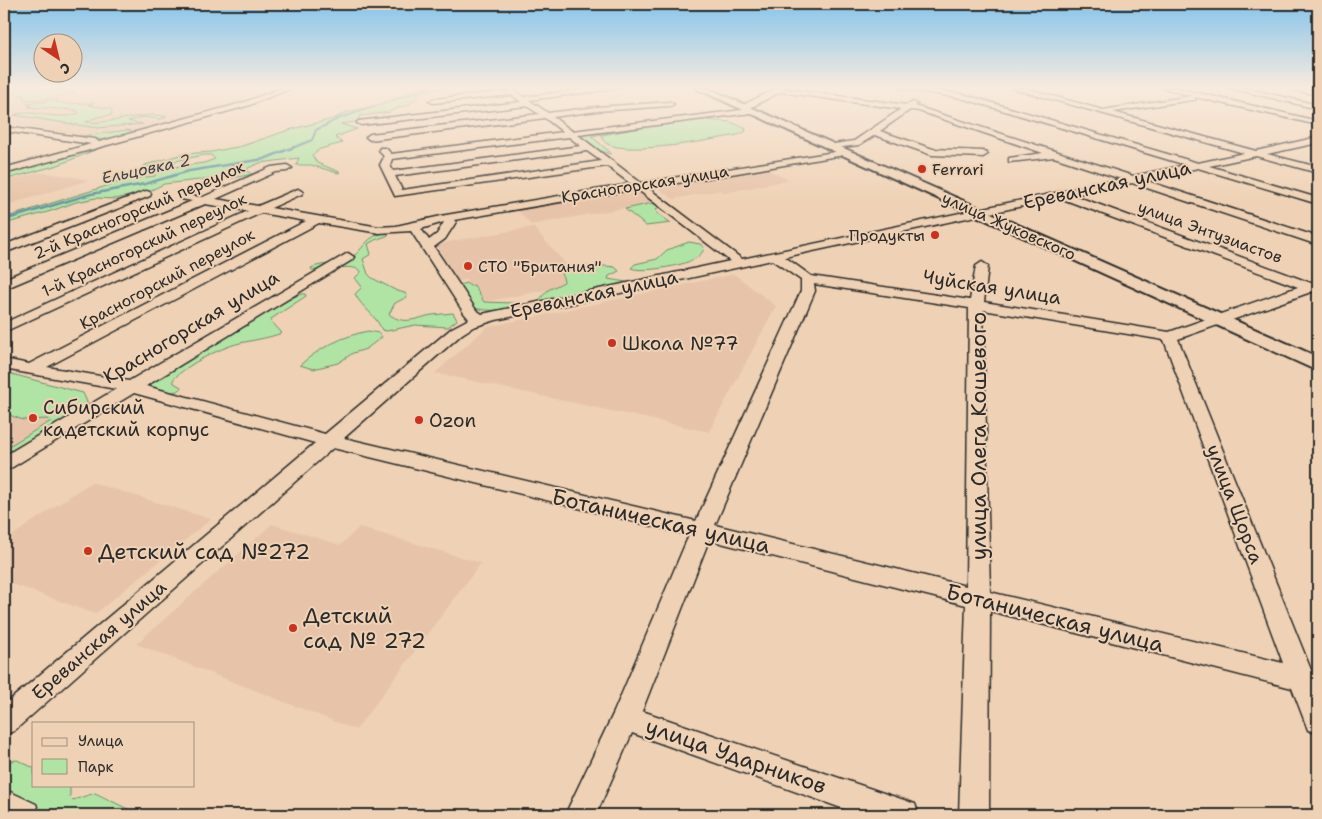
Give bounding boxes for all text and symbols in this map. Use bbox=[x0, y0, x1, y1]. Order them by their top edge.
north arrow bbox=[32, 32, 82, 82]
text: С bbox=[57, 59, 74, 78]
water label: Ельцовка 2 bbox=[100, 149, 192, 189]
street label: Ереванская улица bbox=[1021, 155, 1193, 215]
street label: 2-й Красногорский переулок bbox=[30, 156, 248, 264]
place label: Ferrari bbox=[932, 159, 984, 180]
street label: Красногорская улица bbox=[560, 160, 730, 208]
marker: Ferrari bbox=[916, 163, 928, 175]
street label: улица Жуковского bbox=[939, 187, 1079, 265]
street label: 1-й Красногорский переулок bbox=[39, 189, 249, 301]
street label: улица Энтузиастов bbox=[1135, 196, 1285, 268]
street label: Красногорский переулок bbox=[76, 225, 258, 333]
place label: Продукты bbox=[849, 225, 925, 246]
marker: Продукты bbox=[929, 229, 941, 241]
place label: СТО "Британия" bbox=[478, 256, 602, 277]
marker: СТО "Британия" bbox=[462, 260, 474, 272]
street label: Красногорская улица bbox=[98, 264, 284, 389]
street label: Ереванская улица bbox=[508, 264, 680, 324]
street label: Чуйская улица bbox=[921, 264, 1063, 310]
street label: улица Олега Кошевого bbox=[964, 312, 993, 560]
place label: Школа №77 bbox=[622, 331, 738, 356]
marker: Школа №77 bbox=[606, 337, 618, 349]
place label: Сибирский кадетский корпус bbox=[43, 395, 209, 442]
place label: Ozon bbox=[429, 408, 476, 433]
marker: Сибирский кадетский корпус bbox=[27, 412, 39, 424]
marker: Ozon bbox=[413, 414, 425, 426]
street label: улица Щорса bbox=[1201, 441, 1269, 567]
street label: Ботаническая улица bbox=[549, 482, 773, 560]
place label: Детский сад №272 bbox=[98, 537, 311, 566]
marker: Детский сад №272 bbox=[82, 545, 94, 557]
street label: Ереванская улица bbox=[26, 574, 172, 705]
street label: Ботаническая улица bbox=[943, 577, 1167, 659]
place label: Детский сад № 272 bbox=[303, 601, 426, 655]
marker: Детский сад № 272 bbox=[287, 622, 299, 634]
street label: улица Ударников bbox=[642, 711, 830, 801]
legend bbox=[32, 722, 195, 786]
text: Улица bbox=[78, 731, 124, 751]
text: Парк bbox=[78, 757, 114, 777]

